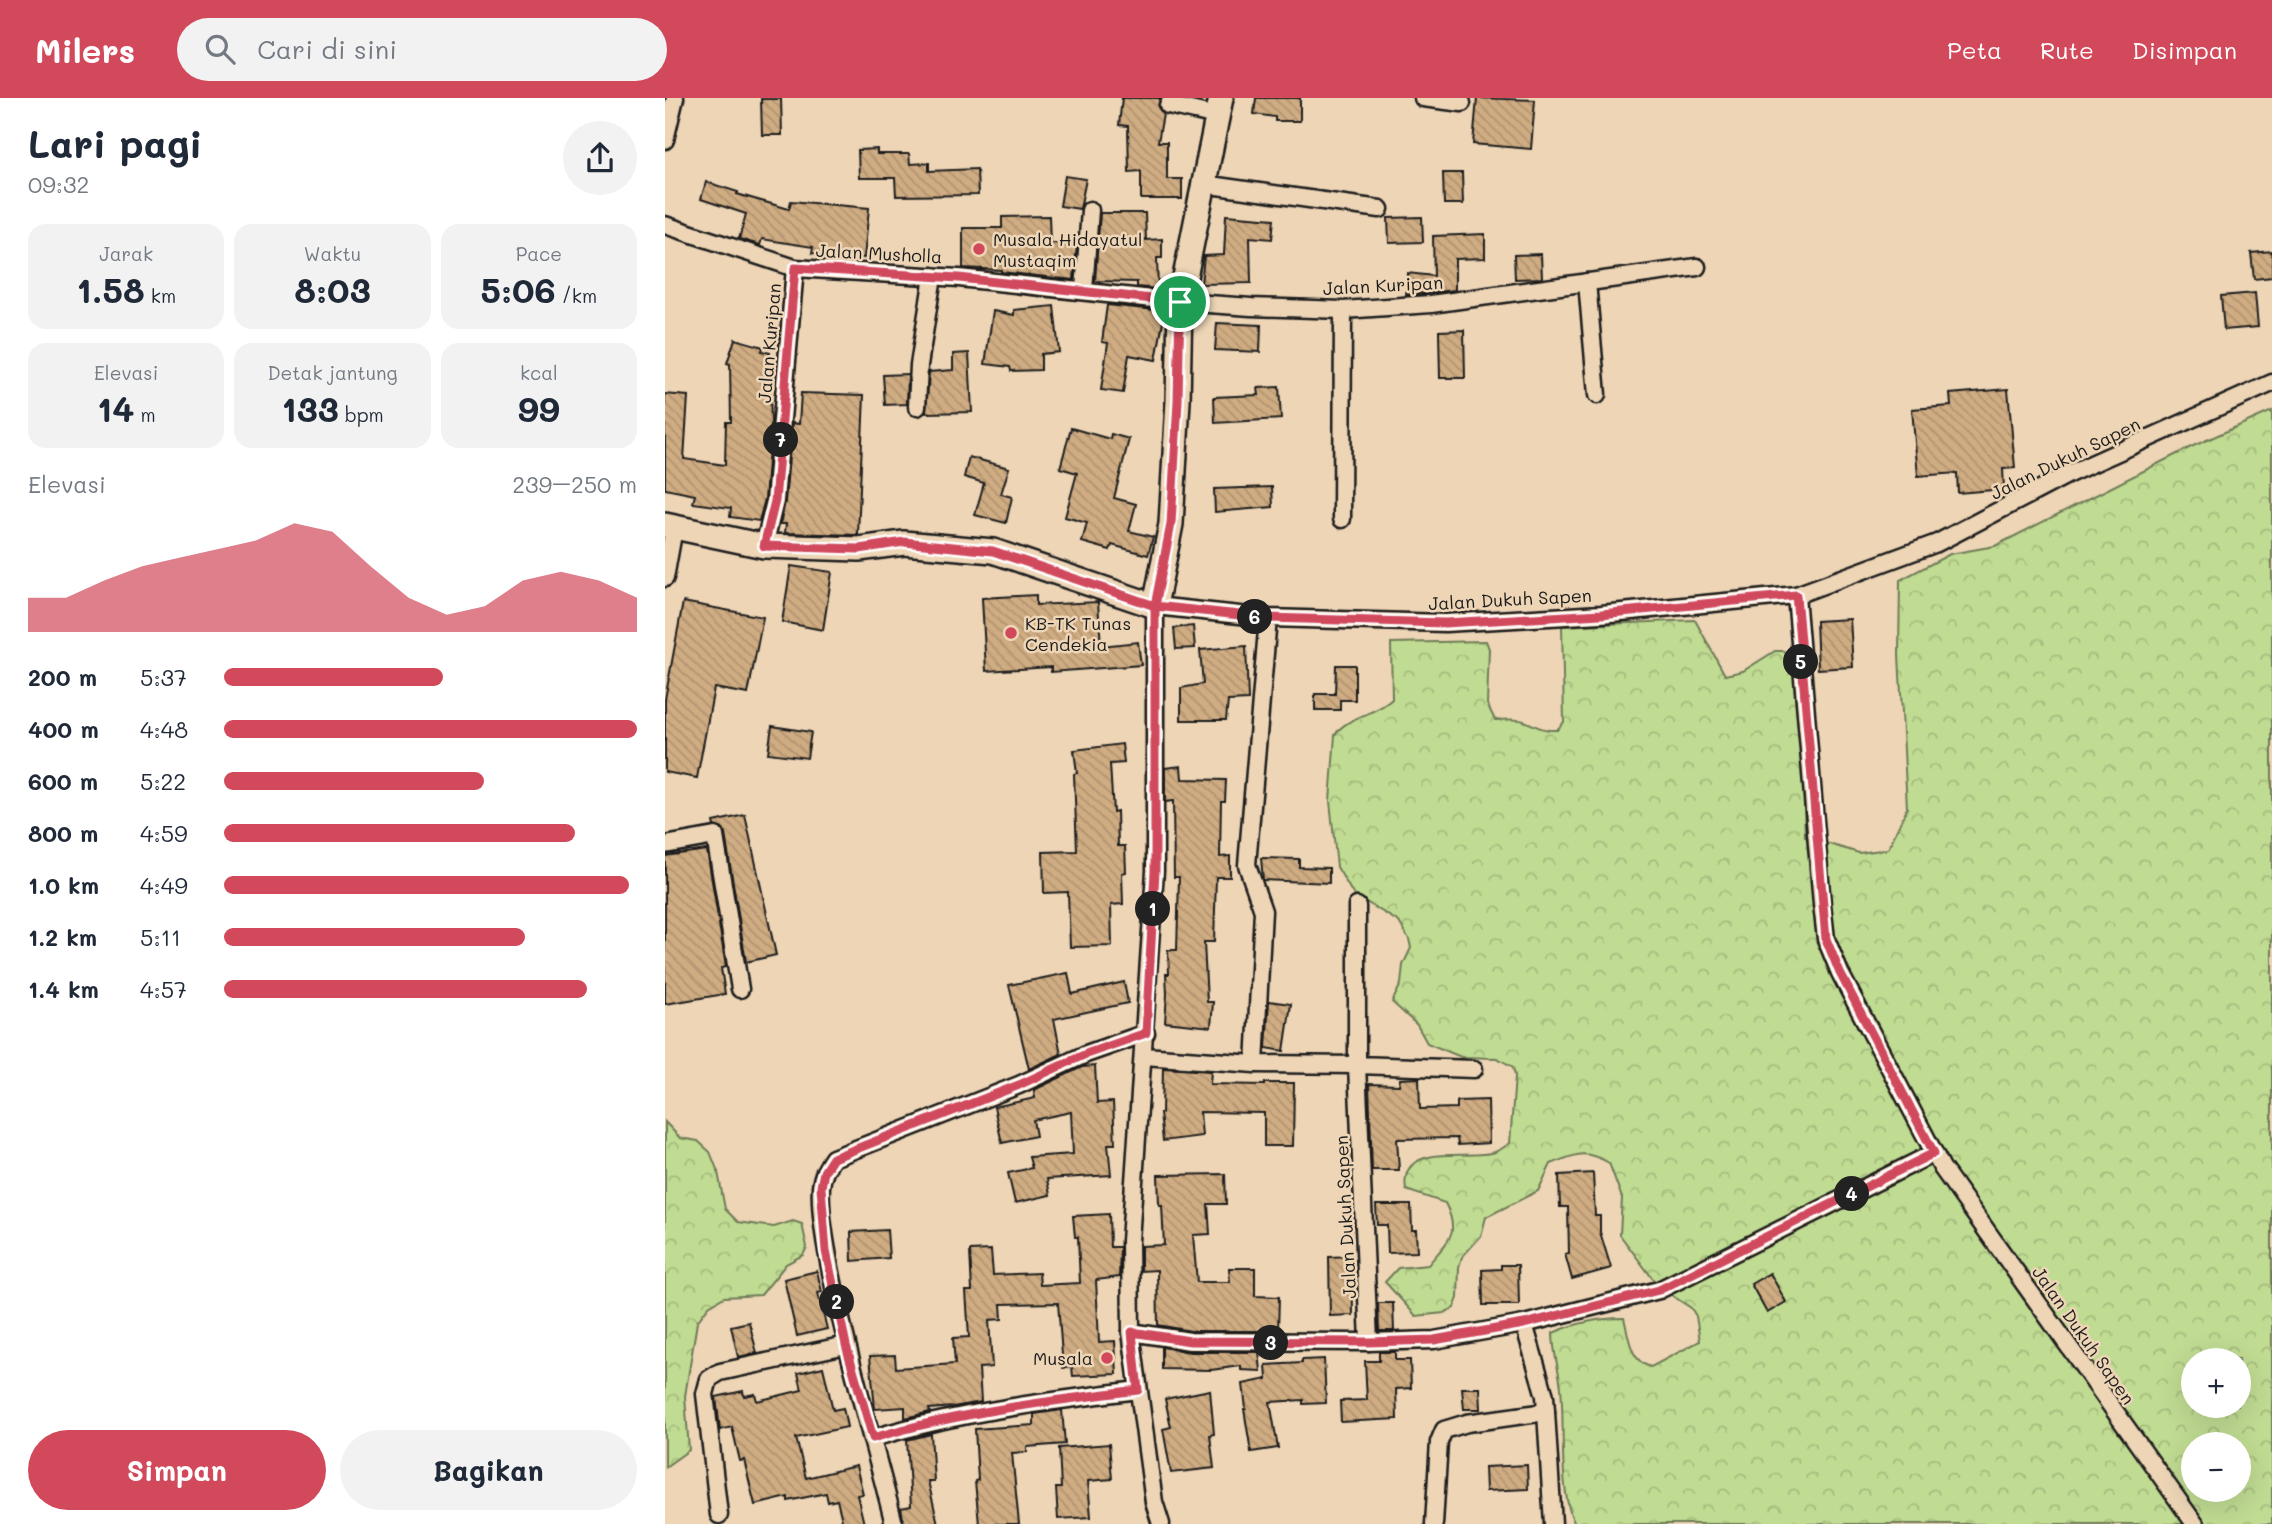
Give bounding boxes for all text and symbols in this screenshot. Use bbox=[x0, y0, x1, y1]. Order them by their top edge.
search box bbox=[177, 18, 667, 81]
text: Milers bbox=[35, 28, 135, 71]
icon: search bbox=[201, 30, 239, 68]
text: Cari di sini bbox=[257, 32, 397, 66]
text: Peta bbox=[1947, 34, 2002, 65]
text: Rute bbox=[2040, 34, 2094, 65]
text: Disimpan bbox=[2132, 34, 2237, 65]
text: Lari pagi bbox=[28, 118, 202, 168]
button: share bbox=[563, 121, 637, 195]
text: 09:32 bbox=[28, 169, 89, 199]
place label: Musala Hidayatul Mustaqim bbox=[993, 227, 1143, 272]
street label: Jalan Musholla bbox=[815, 238, 943, 268]
text: Jarak bbox=[99, 241, 153, 266]
text: Waktu bbox=[304, 241, 361, 266]
text: Pace bbox=[516, 241, 562, 266]
marker: Musala Hidayatul Mustaqim bbox=[971, 241, 987, 257]
text: 1.58 bbox=[76, 266, 145, 312]
text: 8:03 bbox=[294, 266, 371, 312]
text: 5:06 bbox=[481, 266, 556, 312]
street label: Jalan Kuripan bbox=[1322, 270, 1444, 300]
pin bbox=[1150, 272, 1210, 332]
street label: Jalan Kuripan bbox=[752, 282, 786, 404]
text: km bbox=[145, 283, 176, 308]
text: /km bbox=[556, 283, 597, 308]
icon: arrive bbox=[1161, 283, 1199, 321]
text: Elevasi bbox=[94, 360, 158, 385]
text: Detak jantung bbox=[267, 360, 398, 385]
text: kcal bbox=[520, 360, 558, 385]
text: 14 bbox=[97, 385, 134, 431]
text: 133 bbox=[281, 385, 339, 431]
text: 99 bbox=[518, 385, 560, 431]
text: m bbox=[134, 402, 156, 427]
text: bpm bbox=[339, 402, 384, 427]
street label: Jalan Dukuh Sapen bbox=[1986, 411, 2144, 505]
pin: 7 bbox=[764, 422, 799, 458]
text: 7 bbox=[775, 427, 786, 452]
text: Elevasi bbox=[28, 469, 106, 499]
text: 239–250 m bbox=[512, 469, 637, 499]
street label: Jalan Dukuh Sapen bbox=[1428, 583, 1592, 615]
pin: 6 bbox=[1237, 600, 1273, 634]
text: 6 bbox=[1249, 604, 1260, 629]
place label: KB-TK Tunas Cendekia bbox=[1025, 611, 1131, 656]
marker: KB-TK Tunas Cendekia bbox=[1003, 625, 1019, 641]
pin: 5 bbox=[1783, 644, 1819, 680]
text: 5 bbox=[1795, 649, 1806, 674]
text: 200 m bbox=[28, 662, 97, 692]
text: 5:37 bbox=[140, 662, 187, 692]
text: 400 m bbox=[28, 714, 99, 744]
text: 4:48 bbox=[140, 714, 188, 744]
text: 600 m bbox=[28, 766, 98, 796]
text: 5:22 bbox=[140, 766, 186, 796]
text: 800 m bbox=[28, 818, 98, 848]
text: 4:59 bbox=[140, 818, 188, 848]
text: 1.0 km bbox=[28, 870, 99, 900]
text: 4:49 bbox=[140, 870, 188, 900]
pin: 1 bbox=[1135, 892, 1170, 926]
text: 1 bbox=[1148, 896, 1157, 921]
text: 1.2 km bbox=[28, 922, 97, 952]
text: 5:11 bbox=[140, 922, 181, 952]
text: 1.4 km bbox=[28, 974, 99, 1004]
text: 4:57 bbox=[140, 974, 187, 1004]
street label: Jalan Dukuh Sapen bbox=[1329, 1135, 1361, 1299]
pin: 4 bbox=[1835, 1176, 1869, 1212]
text: 4 bbox=[1845, 1181, 1858, 1206]
street label: Jalan Dukuh Sapen bbox=[2027, 1261, 2141, 1409]
pin: 2 bbox=[819, 1284, 855, 1320]
text: 2 bbox=[831, 1289, 842, 1314]
pin: 3 bbox=[1253, 1326, 1289, 1360]
text: 3 bbox=[1265, 1330, 1276, 1355]
place label: Musala bbox=[1033, 1346, 1093, 1370]
map controls bbox=[2181, 1348, 2251, 1502]
button: + bbox=[2181, 1348, 2251, 1418]
marker: Musala bbox=[1099, 1350, 1115, 1366]
button: Simpan bbox=[28, 1430, 326, 1510]
button: Bagikan bbox=[340, 1430, 637, 1510]
button: − bbox=[2181, 1432, 2251, 1502]

